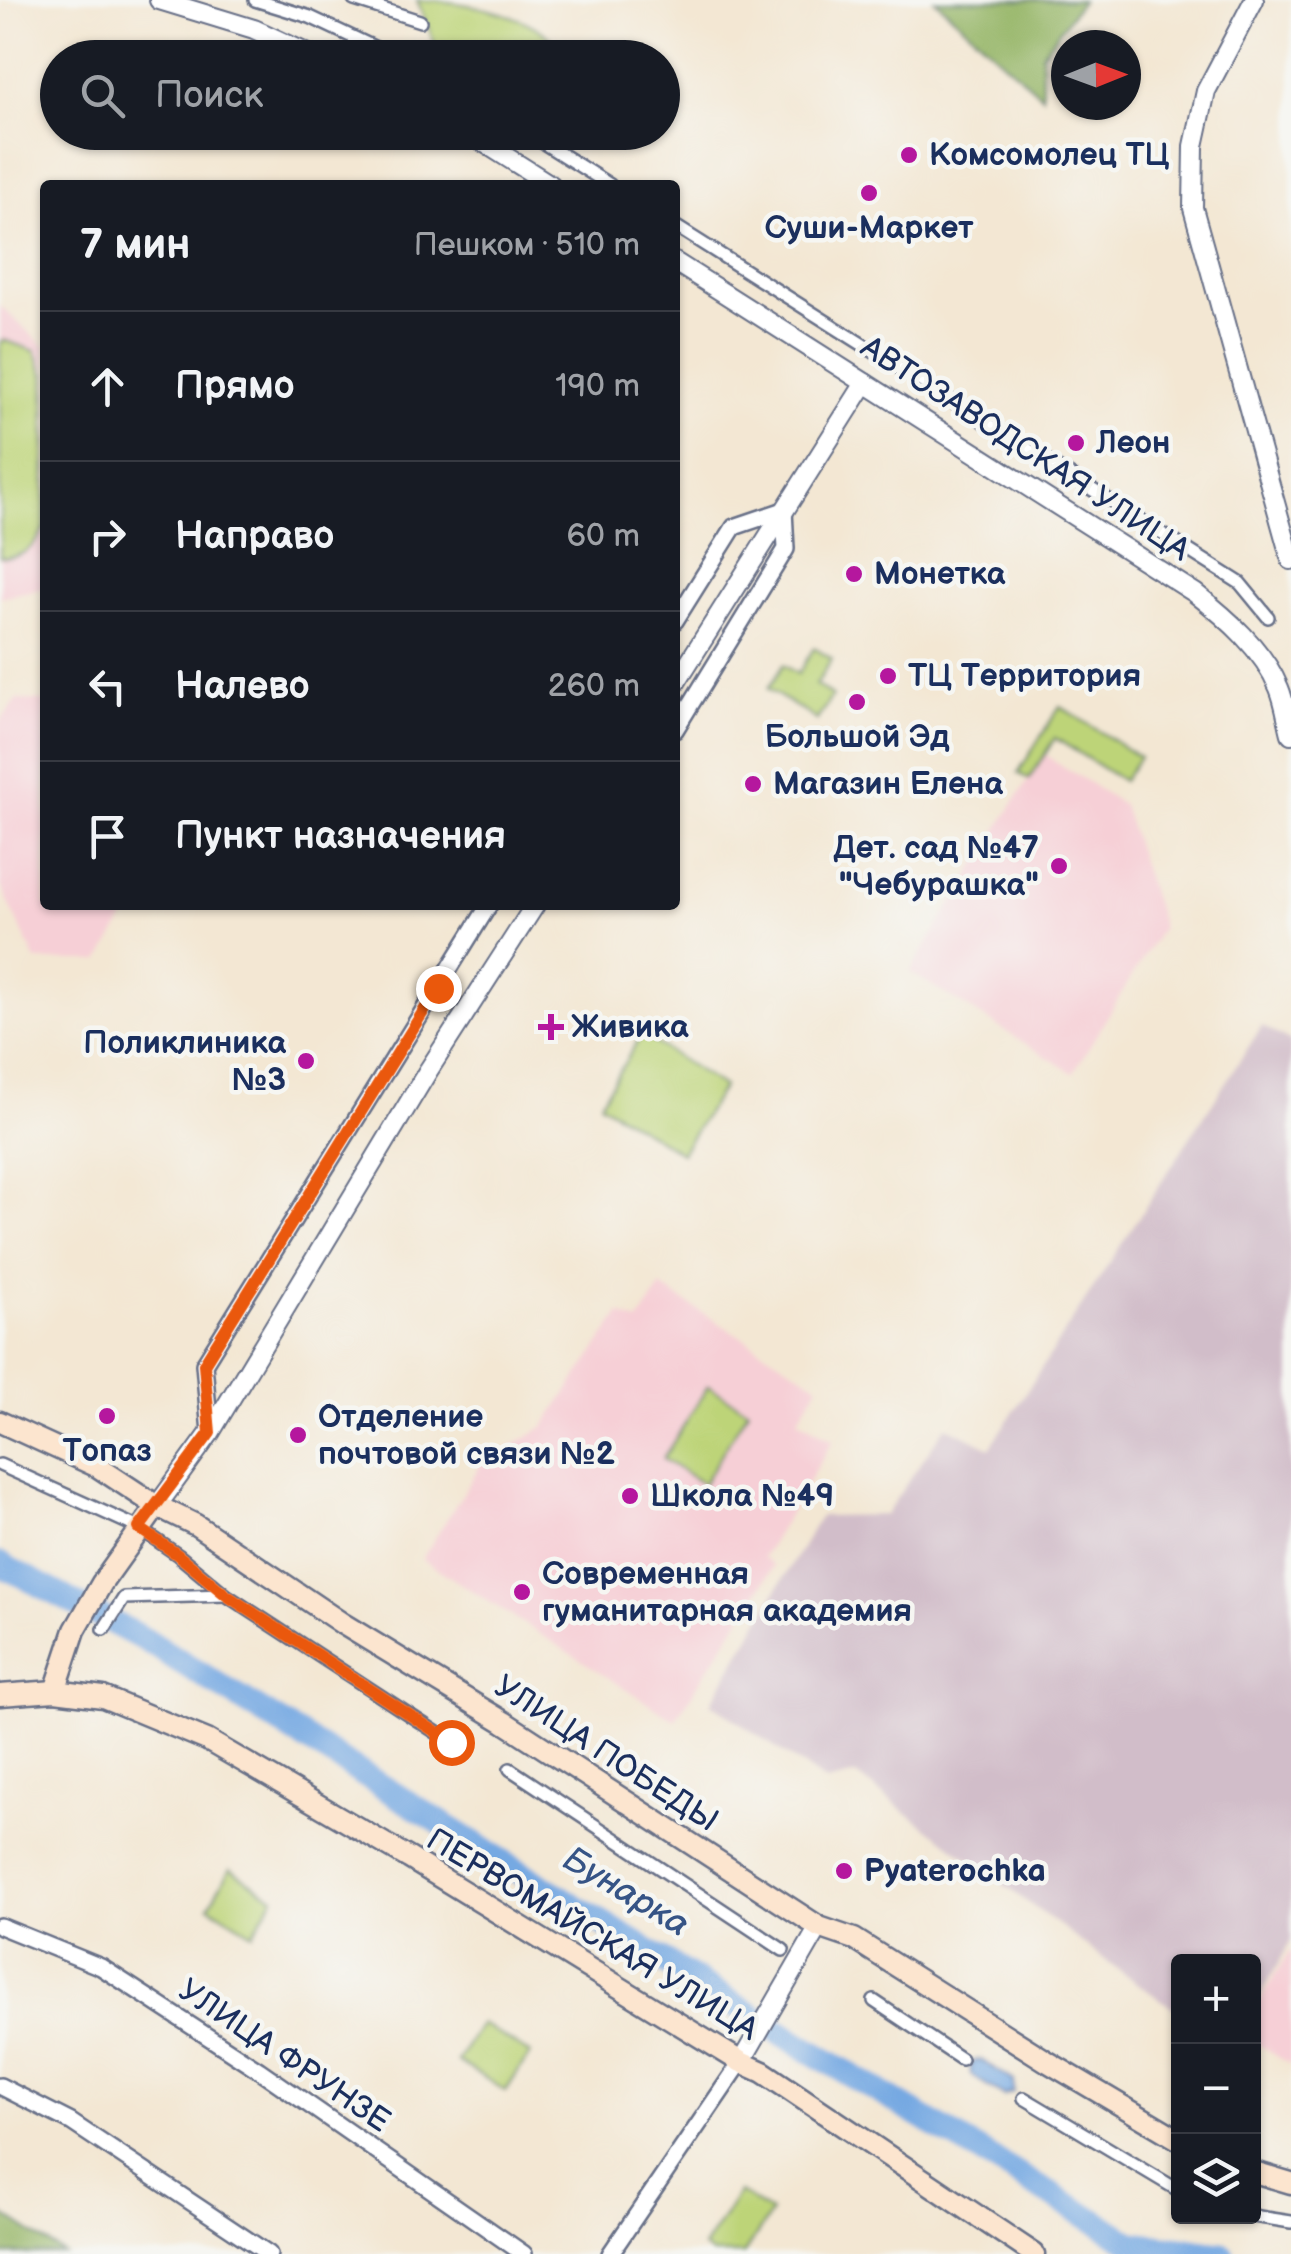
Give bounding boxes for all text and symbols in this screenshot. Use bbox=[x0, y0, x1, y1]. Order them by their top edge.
north arrow bbox=[1051, 30, 1141, 120]
search box bbox=[40, 40, 680, 150]
icon: search bbox=[75, 68, 130, 123]
text: Поиск bbox=[155, 73, 263, 118]
place label: Комсомолец ТЦ bbox=[929, 136, 1170, 175]
marker: Комсомолец ТЦ bbox=[898, 144, 920, 166]
marker: Суши-Маркет bbox=[858, 182, 880, 204]
place label: Суши-Маркет bbox=[764, 209, 974, 248]
text: 7 мин bbox=[80, 220, 190, 271]
text: Пешком · 510 m bbox=[414, 226, 640, 265]
street label: АВТОЗАВОДСКАЯ УЛИЦА bbox=[852, 327, 1197, 570]
icon: ahead bbox=[80, 359, 135, 414]
text: Прямо bbox=[175, 364, 294, 409]
text: 190 m bbox=[555, 367, 640, 406]
place label: Леон bbox=[1095, 424, 1171, 463]
marker: Леон bbox=[1065, 432, 1087, 454]
icon: right bbox=[80, 509, 135, 564]
text: Направо bbox=[175, 514, 334, 559]
text: 60 m bbox=[567, 517, 640, 556]
place label: Монетка bbox=[874, 555, 1006, 594]
marker: Монетка bbox=[843, 563, 865, 585]
place label: ТЦ Территория bbox=[908, 657, 1141, 696]
icon: left bbox=[80, 659, 135, 714]
text: Налево bbox=[175, 664, 310, 709]
marker: ТЦ Территория bbox=[877, 665, 899, 687]
text: 260 m bbox=[548, 667, 640, 706]
marker: Большой Эд bbox=[846, 691, 868, 713]
place label: Большой Эд bbox=[765, 718, 950, 757]
place label: Магазин Елена bbox=[773, 765, 1004, 804]
marker: Магазин Елена bbox=[742, 773, 764, 795]
icon: arrive bbox=[80, 809, 135, 864]
text: Пункт назначения bbox=[175, 814, 506, 859]
place label: Дет. сад №47 "Чебурашка" bbox=[833, 829, 1039, 905]
marker: Дет. сад №47 "Чебурашка" bbox=[1048, 855, 1070, 877]
route end bbox=[416, 966, 462, 1012]
place label: Живика bbox=[571, 1008, 689, 1047]
marker: Живика bbox=[540, 1016, 562, 1038]
place label: Поликлиника №3 bbox=[83, 1024, 286, 1100]
marker: Поликлиника №3 bbox=[295, 1050, 317, 1072]
place label: Отделение почтовой связи №2 bbox=[318, 1398, 615, 1474]
marker: Топаз bbox=[96, 1405, 118, 1427]
marker: Отделение почтовой связи №2 bbox=[287, 1424, 309, 1446]
place label: Топаз bbox=[62, 1432, 152, 1471]
place label: Школа №49 bbox=[650, 1477, 834, 1516]
marker: Школа №49 bbox=[619, 1485, 641, 1507]
place label: Современная гуманитарная академия bbox=[542, 1555, 912, 1631]
marker: Современная гуманитарная академия bbox=[511, 1581, 533, 1603]
street label: УЛИЦА ПОБЕДЫ bbox=[487, 1667, 725, 1841]
route start bbox=[429, 1720, 475, 1766]
street label: ПЕРВОМАЙСКАЯ УЛИЦА bbox=[419, 1821, 765, 2050]
water label: Бунарка bbox=[555, 1838, 697, 1946]
place label: Pyaterochka bbox=[864, 1852, 1046, 1891]
marker: Pyaterochka bbox=[833, 1860, 855, 1882]
map controls bbox=[1171, 1954, 1261, 2224]
button: + bbox=[1171, 1954, 1261, 2044]
street label: УЛИЦА ФРУНЗЕ bbox=[171, 1971, 397, 2141]
button: − bbox=[1171, 2044, 1261, 2134]
button: layers bbox=[1171, 2134, 1261, 2224]

